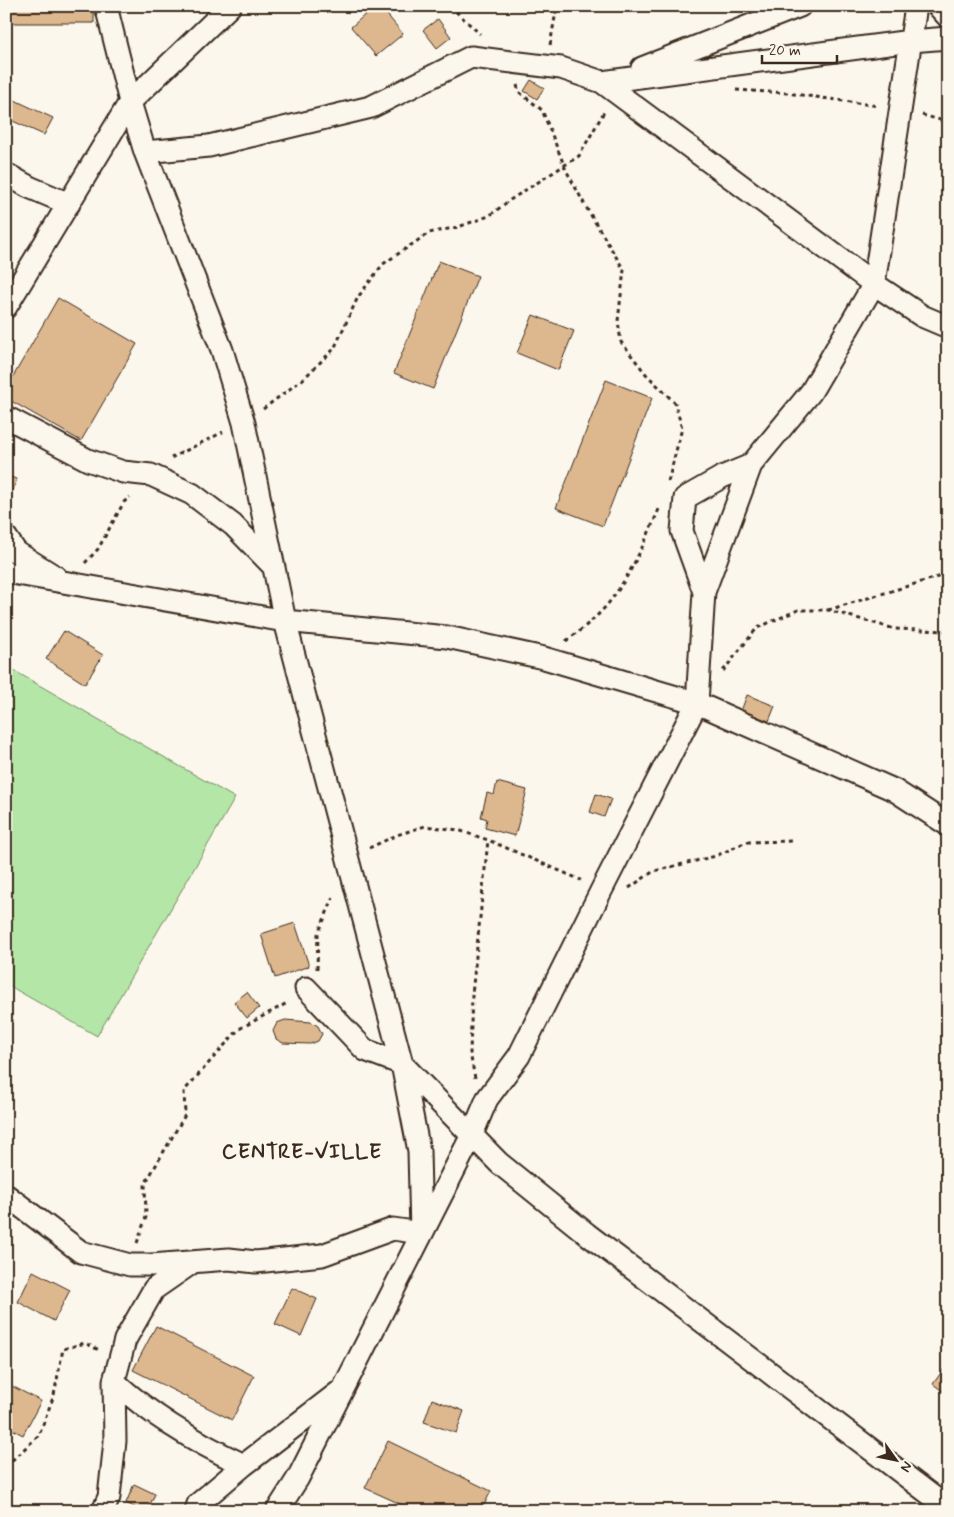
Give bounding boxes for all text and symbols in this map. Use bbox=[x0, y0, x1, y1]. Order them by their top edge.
scale bar bbox=[762, 32, 836, 64]
text: 20 m bbox=[769, 41, 801, 61]
district label: CENTRE-VILLE bbox=[222, 1138, 382, 1166]
north arrow bbox=[872, 1434, 922, 1484]
text: N bbox=[896, 1458, 916, 1475]

